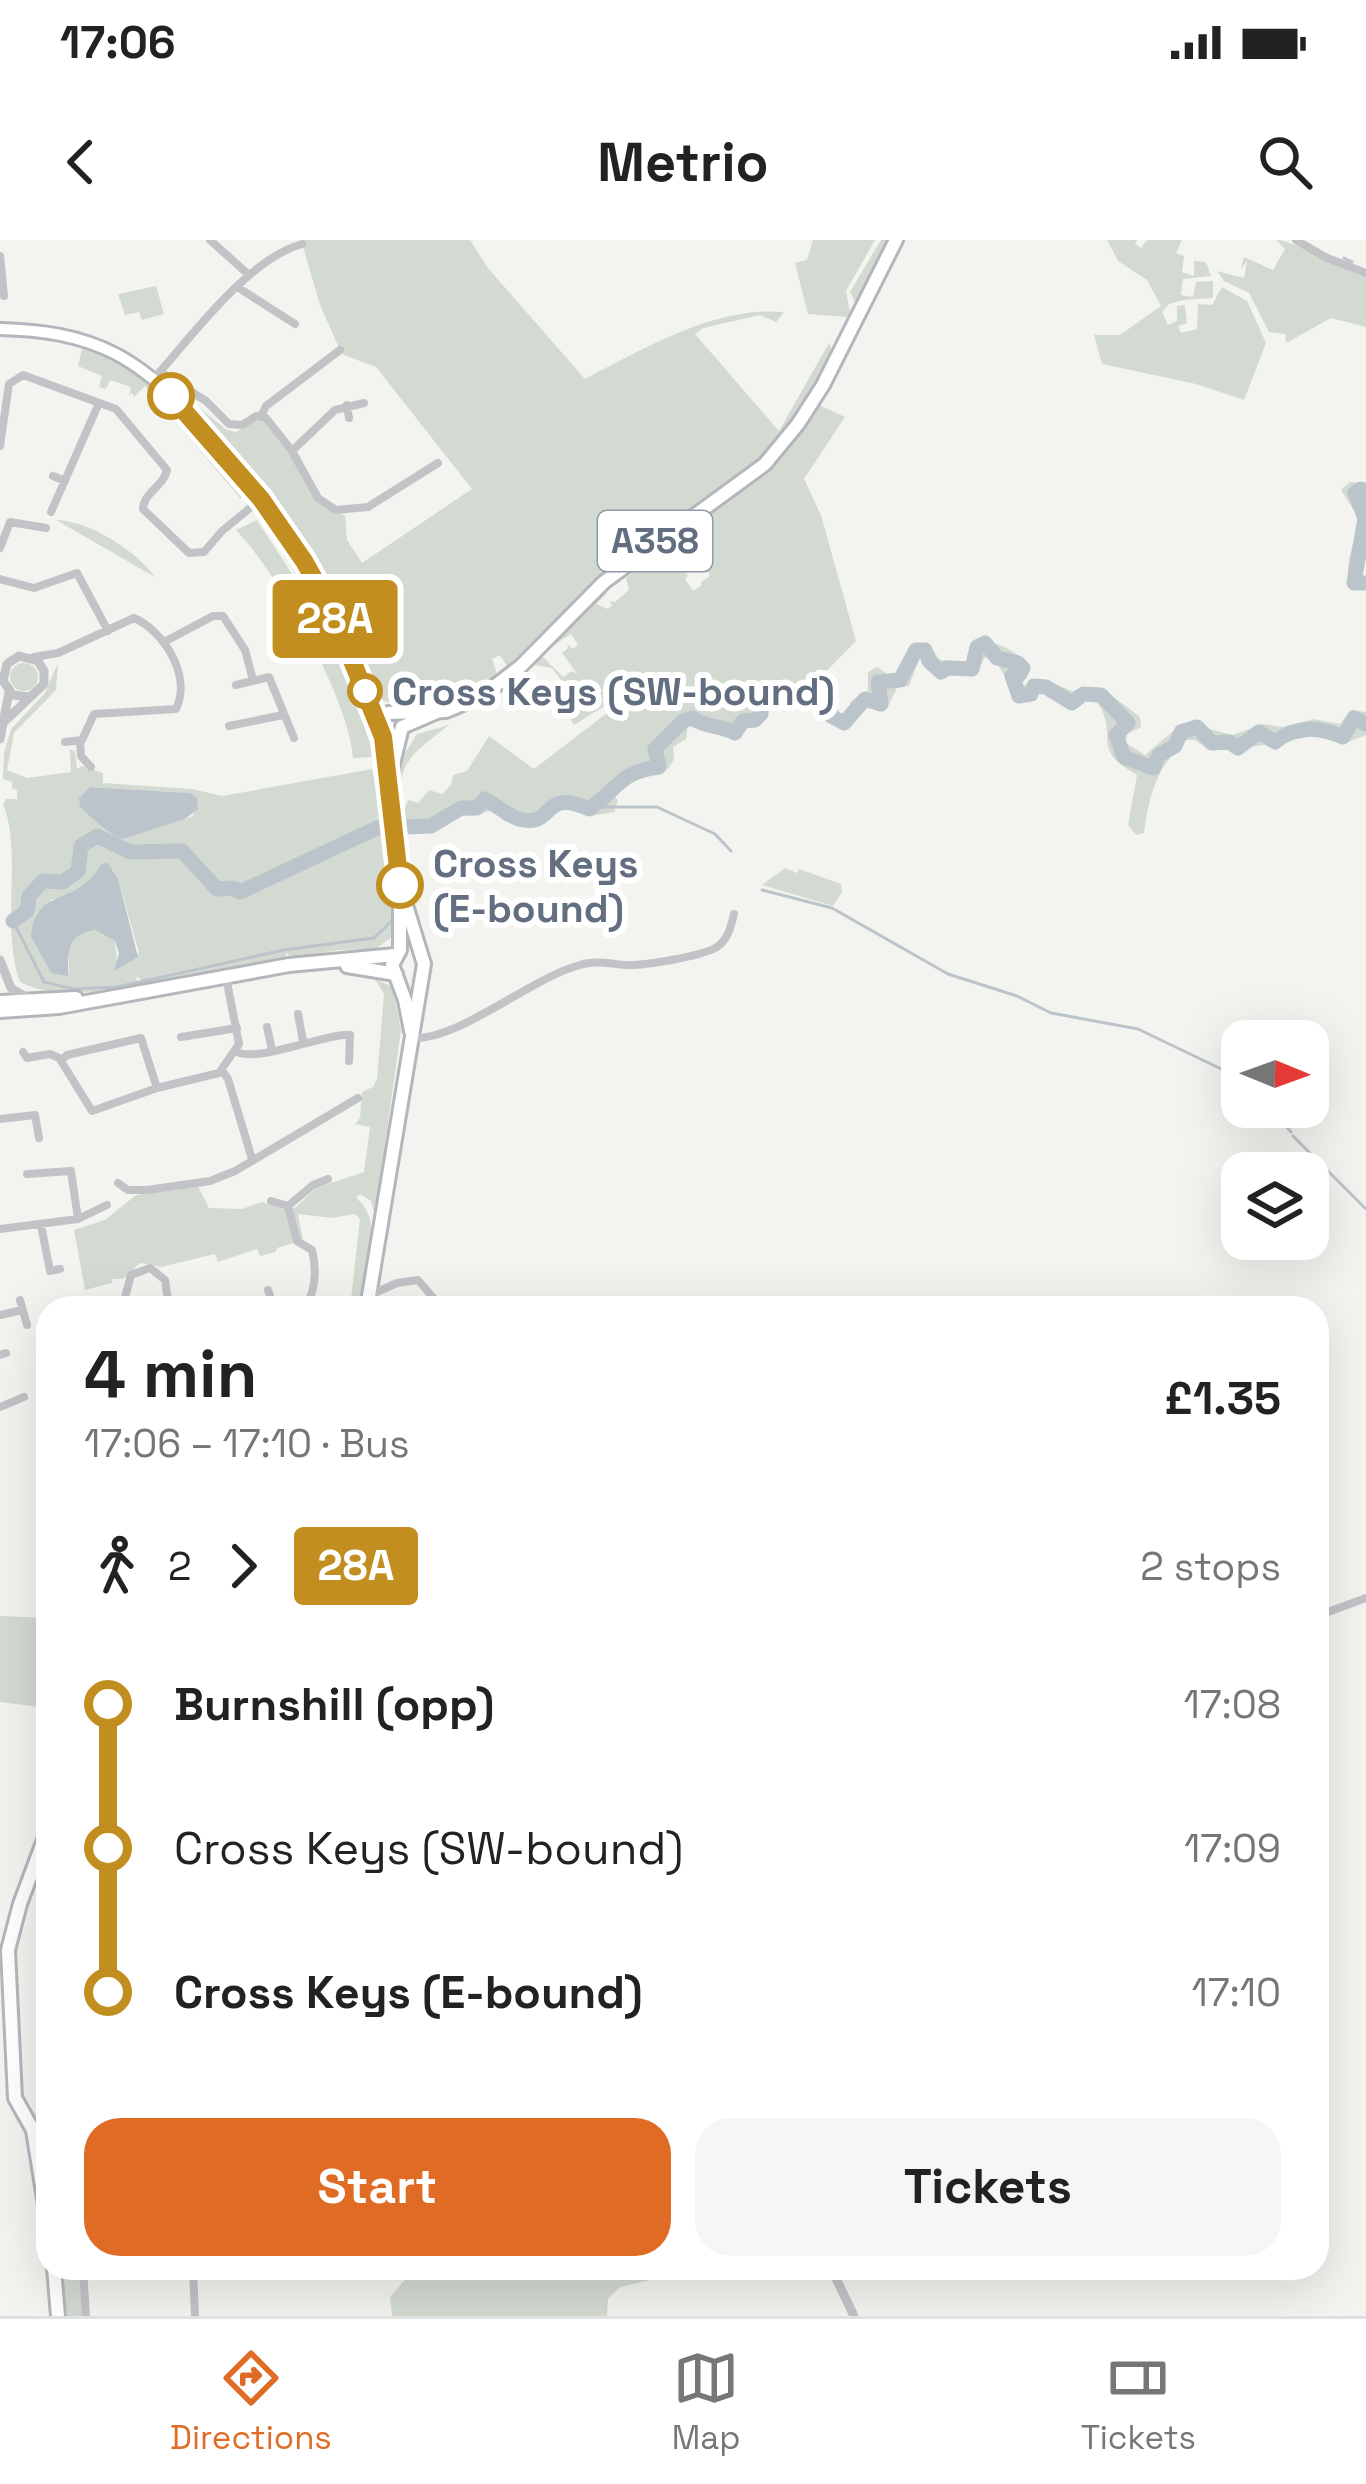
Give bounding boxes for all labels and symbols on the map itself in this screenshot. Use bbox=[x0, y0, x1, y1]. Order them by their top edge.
unlabelled marker bbox=[149, 374, 193, 418]
road number: A358 bbox=[598, 511, 712, 571]
line badge: 28A bbox=[266, 580, 404, 658]
place label: Cross Keys (SW-bound) bbox=[392, 667, 835, 716]
marker: Cross Keys (SW-bound) bbox=[349, 675, 381, 707]
place label: Cross Keys (E-bound) bbox=[433, 839, 638, 933]
marker: Cross Keys (E-bound) bbox=[378, 863, 422, 907]
north arrow bbox=[1221, 1020, 1329, 1128]

